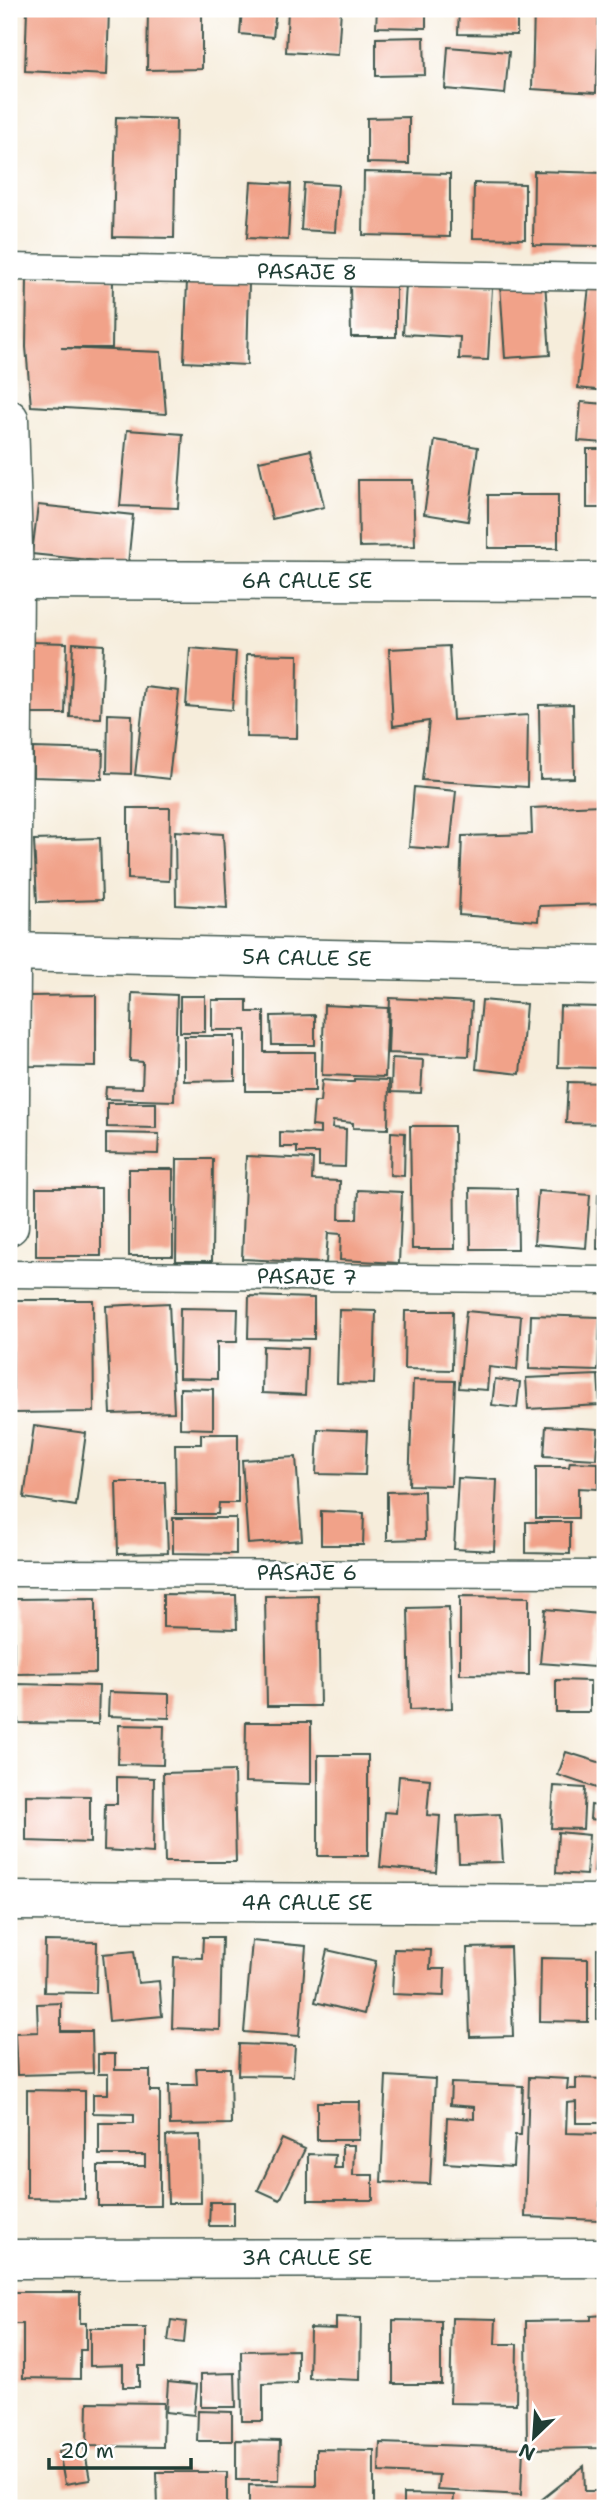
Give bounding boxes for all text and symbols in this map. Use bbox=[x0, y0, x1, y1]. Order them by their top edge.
street label: PASAJE 8 bbox=[257, 257, 357, 287]
street label: 6A CALLE SE bbox=[241, 567, 373, 595]
street label: 5A CALLE SE bbox=[242, 943, 372, 973]
street label: PASAJE 7 bbox=[257, 1262, 357, 1292]
street label: PASAJE 6 bbox=[257, 1559, 357, 1587]
street label: 4A CALLE SE bbox=[241, 1889, 373, 1917]
street label: 3A CALLE SE bbox=[241, 2244, 373, 2272]
north arrow bbox=[498, 2402, 568, 2472]
scale bar bbox=[49, 2426, 191, 2470]
text: 20 m bbox=[60, 2437, 114, 2465]
text: N bbox=[515, 2437, 539, 2466]

